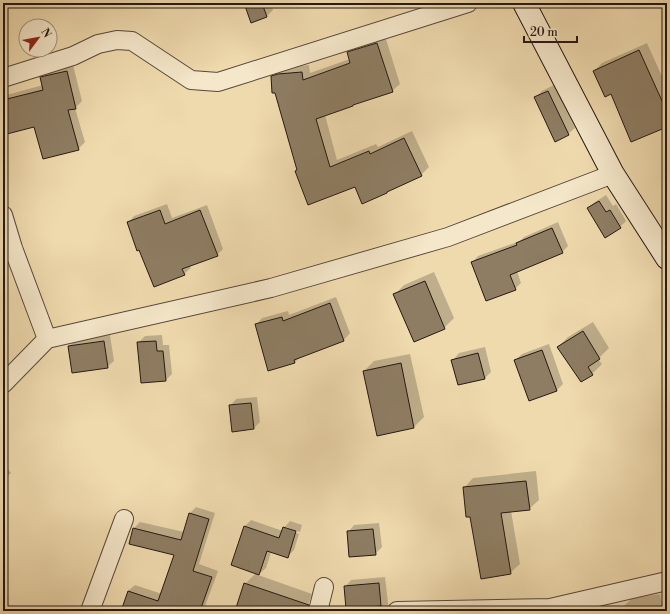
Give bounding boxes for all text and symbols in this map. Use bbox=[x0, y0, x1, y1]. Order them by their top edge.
north arrow bbox=[18, 18, 58, 58]
scale bar bbox=[524, 18, 577, 44]
text: 20 m bbox=[530, 25, 558, 40]
text: N bbox=[37, 26, 54, 41]

